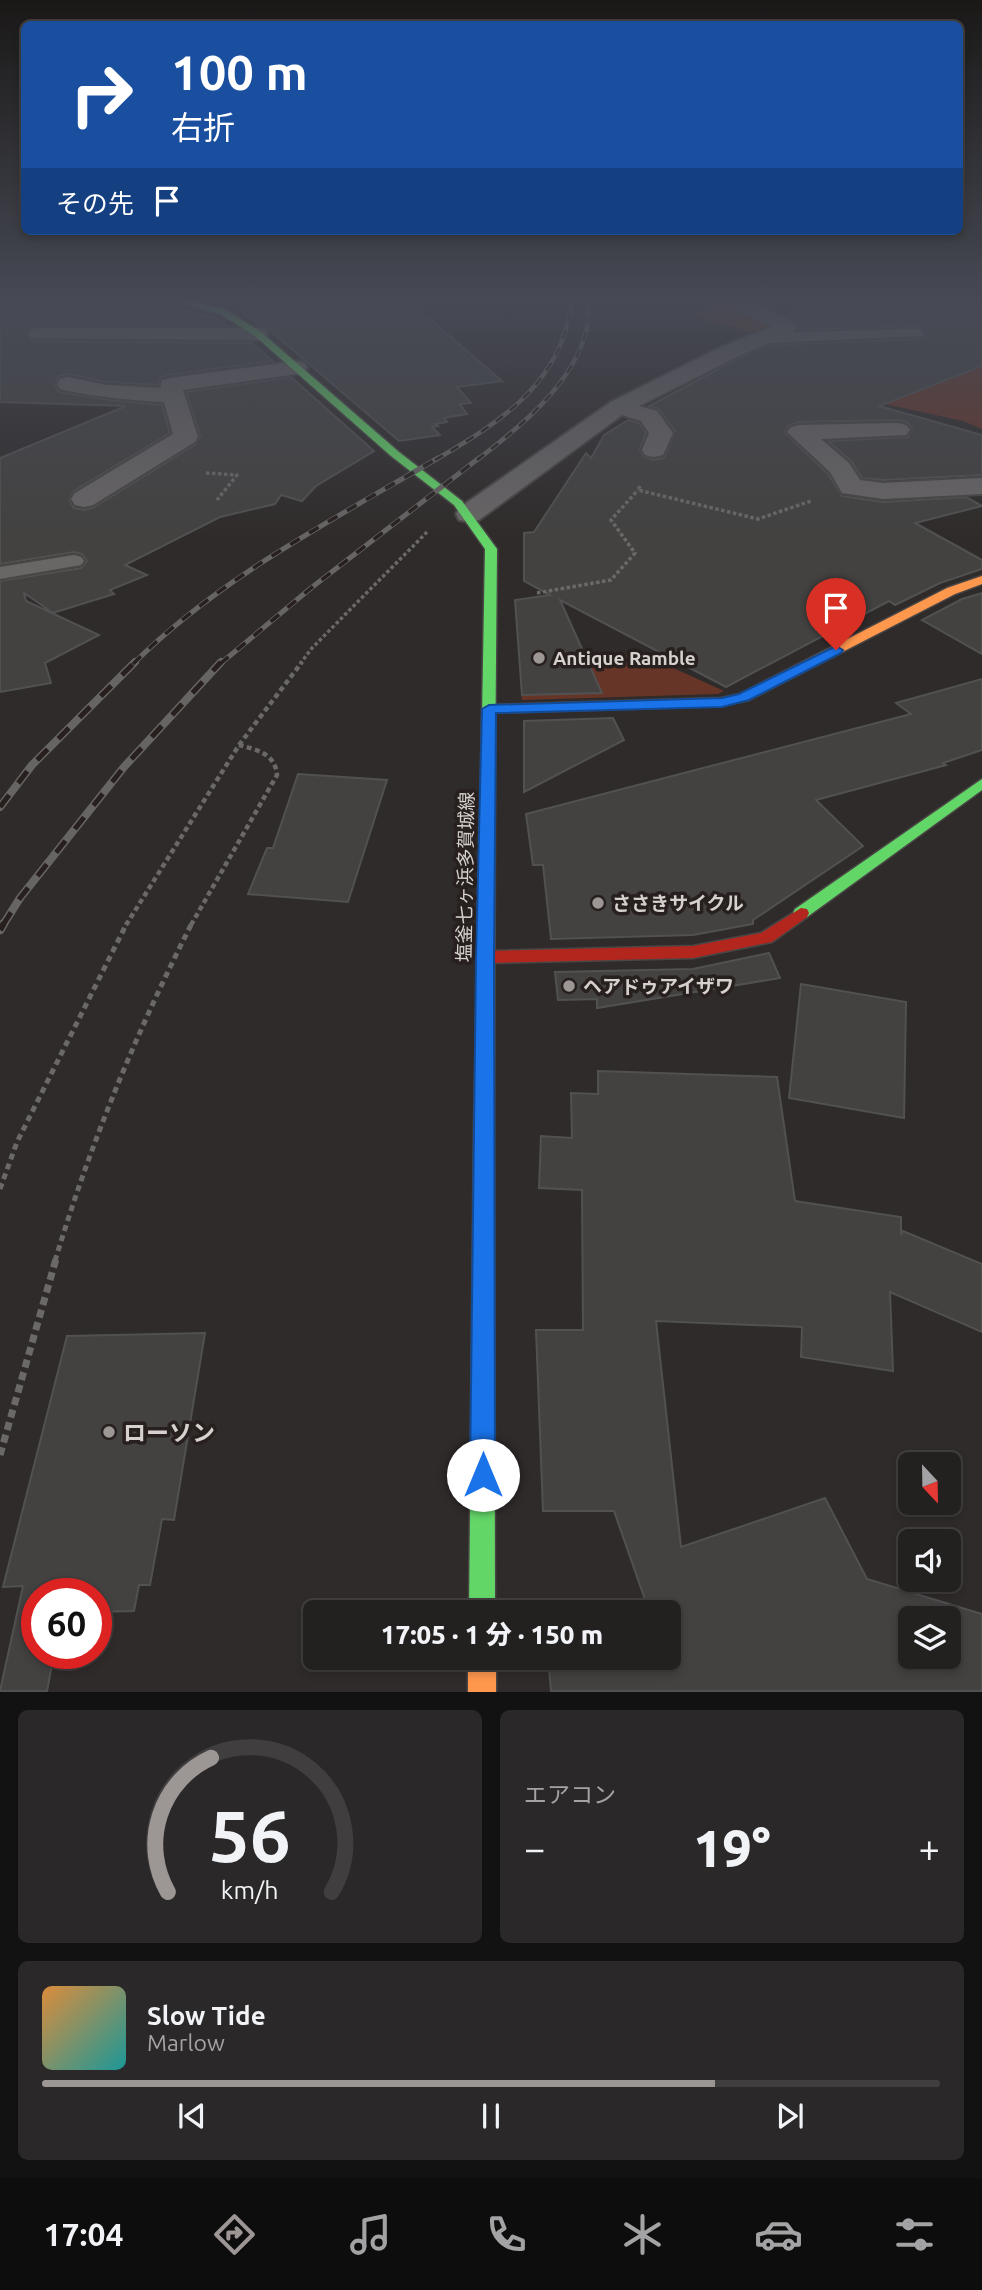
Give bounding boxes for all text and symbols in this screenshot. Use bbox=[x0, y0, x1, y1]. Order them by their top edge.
text: 100 m bbox=[171, 44, 308, 99]
icon: right bbox=[56, 49, 147, 140]
text: 右折 bbox=[171, 109, 235, 145]
icon: arrive bbox=[148, 182, 186, 220]
text: その先 bbox=[56, 189, 134, 218]
pin bbox=[806, 578, 866, 650]
icon: arrive bbox=[817, 589, 855, 627]
place label: Antique Ramble bbox=[553, 647, 696, 669]
marker: Antique Ramble bbox=[531, 650, 547, 666]
street label: 塩釜七ヶ浜多賀城線 bbox=[453, 791, 477, 963]
place label: ささきサイクル bbox=[612, 892, 744, 914]
marker: ささきサイクル bbox=[590, 895, 606, 911]
place label: ヘアドゥアイザワ bbox=[583, 975, 734, 997]
marker: ヘアドゥアイザワ bbox=[561, 978, 577, 994]
place label: ローソン bbox=[123, 1420, 215, 1445]
marker: ローソン bbox=[101, 1424, 117, 1440]
position arrow bbox=[446, 1438, 520, 1512]
north arrow bbox=[898, 1452, 961, 1516]
map controls bbox=[898, 1452, 961, 1669]
button: sound bbox=[898, 1529, 961, 1592]
speed limit sign: 60 bbox=[21, 1578, 112, 1669]
button: layers bbox=[898, 1606, 961, 1669]
text: 17:05 · 1 分 · 150 m bbox=[381, 1620, 603, 1649]
text: エアコン bbox=[524, 1782, 616, 1807]
text: 56 bbox=[209, 1795, 291, 1877]
text: 19° bbox=[693, 1819, 771, 1877]
text: − bbox=[524, 1827, 545, 1869]
text: + bbox=[919, 1827, 940, 1869]
text: km/h bbox=[221, 1876, 279, 1904]
text: Slow Tide bbox=[147, 2001, 266, 2030]
text: Marlow bbox=[147, 2030, 225, 2055]
icon: previous bbox=[173, 2097, 211, 2135]
icon: pause bbox=[472, 2097, 510, 2135]
icon: next bbox=[771, 2097, 809, 2135]
icon: directions bbox=[210, 2210, 259, 2259]
icon: music bbox=[346, 2210, 395, 2259]
icon: phone bbox=[482, 2210, 531, 2259]
icon: climate bbox=[618, 2210, 667, 2259]
icon: car bbox=[754, 2210, 803, 2259]
icon: filters bbox=[890, 2210, 939, 2259]
text: 17:04 bbox=[43, 2216, 124, 2252]

